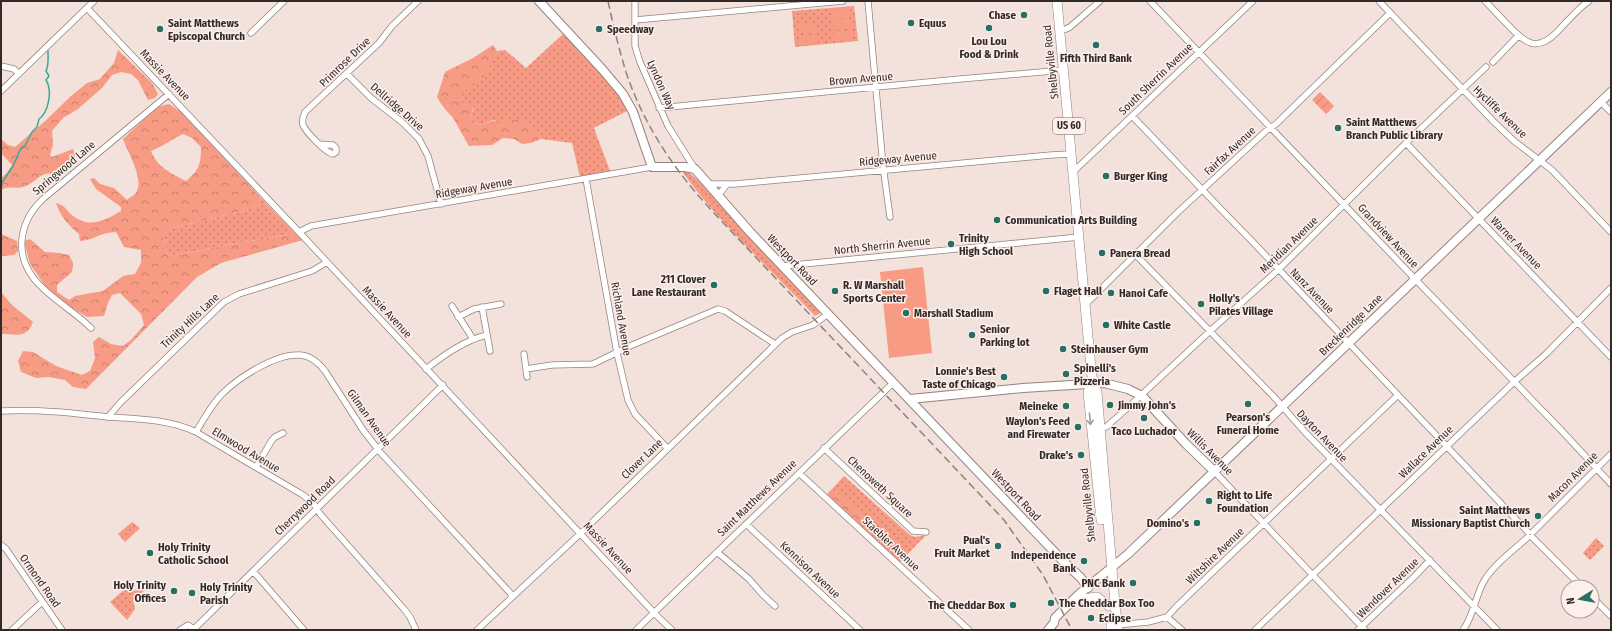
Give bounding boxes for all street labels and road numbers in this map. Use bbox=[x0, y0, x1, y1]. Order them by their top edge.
street label: Shelbyville Road bbox=[1041, 24, 1061, 100]
street label: Primrose Drive bbox=[317, 34, 373, 90]
street label: South Sherrin Avenue bbox=[1116, 40, 1196, 118]
street label: Massie Avenue bbox=[137, 47, 193, 103]
street label: Lyndon Way bbox=[644, 58, 678, 112]
street label: Brown Avenue bbox=[829, 70, 893, 88]
street label: Dellridge Drive bbox=[368, 80, 426, 134]
street label: Hycliffe Avenue bbox=[1470, 83, 1530, 141]
road number: US 60 bbox=[1053, 118, 1085, 134]
street label: Fairfax Avenue bbox=[1202, 124, 1258, 178]
street label: Springwood Lane bbox=[30, 138, 98, 198]
street label: Ridgeway Avenue bbox=[859, 149, 937, 169]
street label: Ridgeway Avenue bbox=[434, 175, 514, 201]
street label: Grandview Avenue bbox=[1355, 201, 1421, 271]
street label: Meridian Avenue bbox=[1257, 214, 1321, 276]
street label: Warner Avenue bbox=[1488, 214, 1544, 272]
street label: Westport Road bbox=[764, 232, 820, 288]
street label: North Sherrin Avenue bbox=[833, 234, 931, 258]
street label: Nanz Avenue bbox=[1287, 266, 1337, 316]
street label: Richland Avenue bbox=[608, 281, 634, 357]
street label: Massie Avenue bbox=[360, 283, 414, 341]
street label: Trinity Hills Lane bbox=[158, 291, 222, 351]
street label: Breckenridge Lane bbox=[1317, 292, 1385, 358]
street label: Gilman Avenue bbox=[344, 387, 394, 449]
street label: Dayton Avenue bbox=[1294, 407, 1350, 465]
street label: Wallace Avenue bbox=[1396, 423, 1456, 481]
street label: Elmwood Avenue bbox=[210, 425, 282, 475]
street label: Willis Avenue bbox=[1184, 426, 1236, 478]
street label: Clover Lane bbox=[619, 436, 665, 482]
street label: Macon Avenue bbox=[1545, 449, 1601, 505]
street label: Chenoweth Square bbox=[845, 453, 915, 521]
street label: Saint Matthews Avenue bbox=[715, 457, 799, 539]
street label: Westport Road bbox=[989, 466, 1043, 524]
street label: Shelbyville Road bbox=[1078, 467, 1098, 543]
street label: Cherrywood Road bbox=[272, 474, 338, 538]
street label: Staebler Avenue bbox=[860, 514, 922, 574]
street label: Massie Avenue bbox=[581, 519, 635, 577]
street label: Wiltshire Avenue bbox=[1183, 525, 1247, 587]
street label: Kennison Avenue bbox=[777, 539, 843, 601]
street label: Ormond Road bbox=[17, 552, 63, 610]
street label: Wendover Avenue bbox=[1354, 555, 1422, 621]

